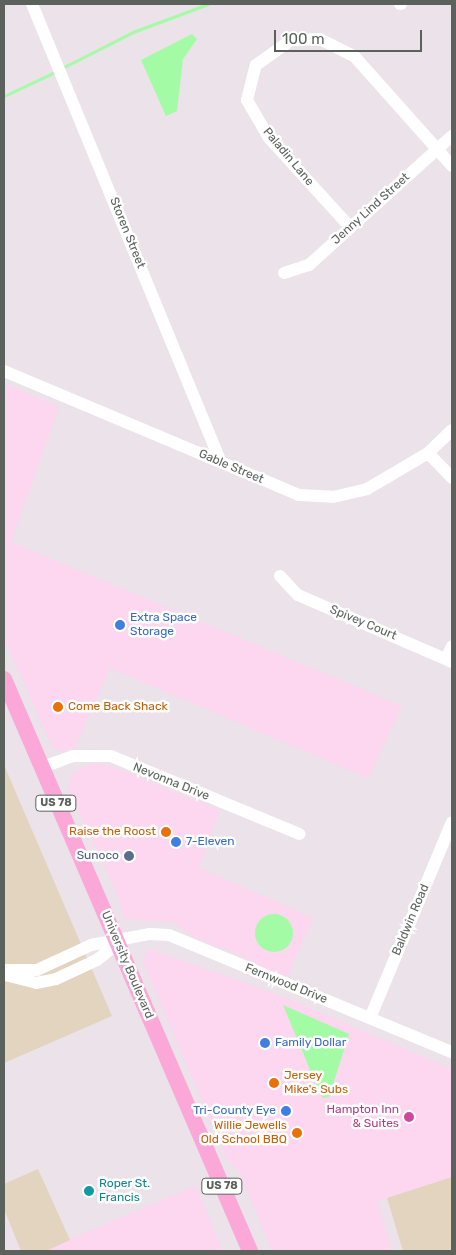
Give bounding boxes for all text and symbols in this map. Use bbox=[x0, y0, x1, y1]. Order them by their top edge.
scale bar bbox=[276, 20, 424, 52]
text: 100 m bbox=[282, 30, 324, 48]
street label: Paladin Lane bbox=[260, 125, 316, 189]
street label: Jenny Lind Street bbox=[329, 170, 413, 248]
street label: Storen Street bbox=[106, 195, 148, 271]
street label: Gable Street bbox=[196, 447, 266, 487]
street label: Spivey Court bbox=[327, 602, 399, 644]
place label: Extra Space Storage bbox=[130, 611, 197, 639]
marker: Extra Space Storage bbox=[114, 619, 126, 631]
place label: Come Back Shack bbox=[68, 700, 168, 714]
marker: Come Back Shack bbox=[52, 701, 64, 713]
street label: Nevonna Drive bbox=[131, 760, 211, 804]
road number: US 78 bbox=[35, 794, 77, 811]
place label: Raise the Roost bbox=[69, 825, 156, 839]
marker: Raise the Roost bbox=[160, 826, 172, 838]
place label: 7-Eleven bbox=[186, 835, 235, 849]
marker: 7-Eleven bbox=[170, 836, 182, 848]
place label: Sunoco bbox=[77, 849, 119, 863]
marker: Sunoco bbox=[123, 850, 135, 862]
street label: Baldwin Road bbox=[390, 882, 432, 958]
street label: University Boulevard bbox=[98, 909, 156, 1021]
street label: Fernwood Drive bbox=[243, 961, 329, 1007]
place label: Family Dollar bbox=[275, 1036, 347, 1050]
marker: Family Dollar bbox=[259, 1037, 271, 1049]
place label: Jersey Mike's Subs bbox=[284, 1069, 348, 1097]
marker: Jersey Mike's Subs bbox=[268, 1077, 280, 1089]
place label: Hampton Inn & Suites bbox=[326, 1103, 399, 1131]
place label: Tri-County Eye bbox=[193, 1104, 276, 1118]
marker: Tri-County Eye bbox=[280, 1105, 292, 1117]
marker: Hampton Inn & Suites bbox=[403, 1111, 415, 1123]
place label: Willie Jewells Old School BBQ bbox=[201, 1119, 287, 1147]
marker: Willie Jewells Old School BBQ bbox=[291, 1127, 303, 1139]
place label: Roper St. Francis bbox=[99, 1177, 150, 1205]
road number: US 78 bbox=[201, 1178, 243, 1194]
marker: Roper St. Francis bbox=[83, 1185, 95, 1197]

